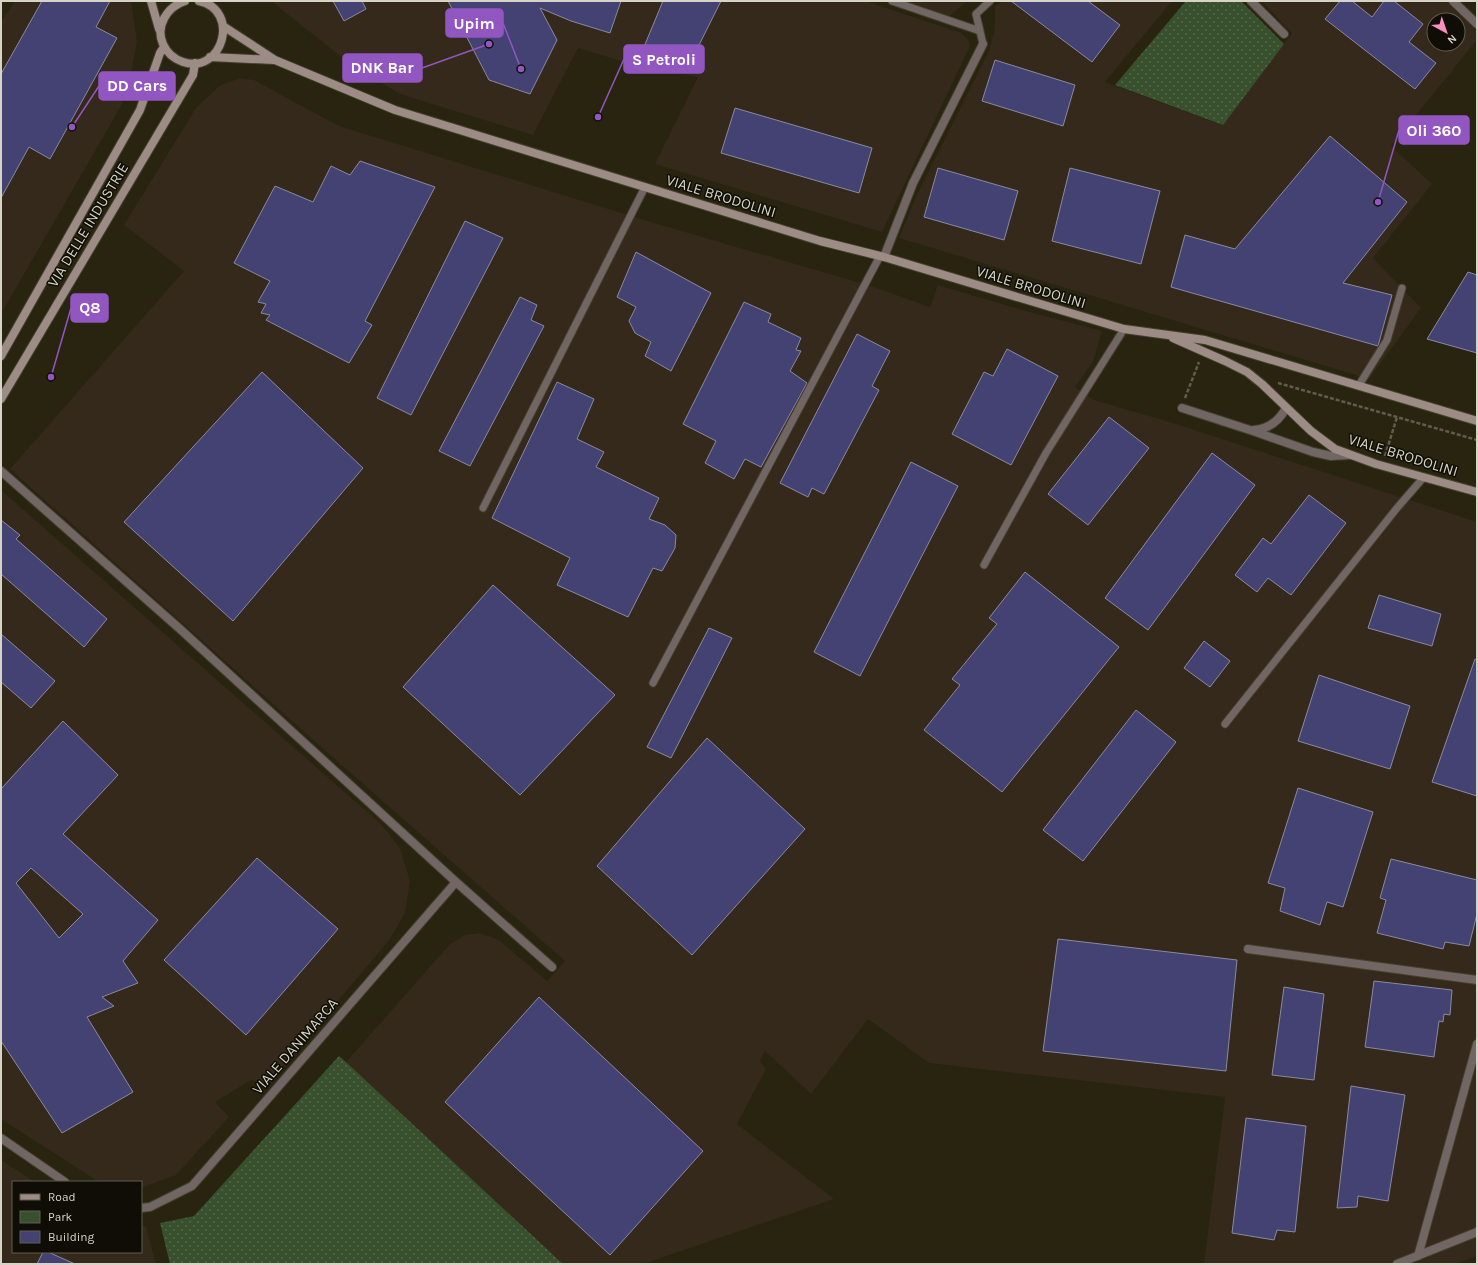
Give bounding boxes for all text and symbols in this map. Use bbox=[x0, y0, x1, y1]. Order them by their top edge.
callout: Upim bbox=[446, 9, 503, 37]
north arrow bbox=[1426, 12, 1466, 52]
text: Upim bbox=[453, 14, 495, 33]
text: N bbox=[1445, 32, 1459, 47]
callout: S Petroli bbox=[624, 45, 704, 73]
text: S Petroli bbox=[632, 50, 696, 69]
callout: DNK Bar bbox=[343, 54, 422, 82]
text: DNK Bar bbox=[351, 58, 414, 77]
callout: DD Cars bbox=[99, 72, 175, 100]
text: DD Cars bbox=[107, 76, 167, 95]
callout: Oli 360 bbox=[1399, 116, 1469, 144]
text: Oli 360 bbox=[1407, 121, 1461, 140]
street label: VIA DELLE INDUSTRIE bbox=[44, 160, 132, 290]
street label: VIALE BRODOLINI bbox=[664, 171, 778, 221]
street label: VIALE BRODOLINI bbox=[974, 262, 1088, 312]
callout: Q8 bbox=[71, 294, 108, 322]
text: Q8 bbox=[79, 298, 101, 317]
street label: VIALE BRODOLINI bbox=[1346, 430, 1460, 480]
street label: VIALE DANIMARCA bbox=[248, 994, 342, 1098]
legend bbox=[12, 1181, 142, 1253]
text: Road bbox=[48, 1190, 76, 1204]
text: Park bbox=[48, 1210, 73, 1224]
text: Building bbox=[48, 1230, 95, 1244]

